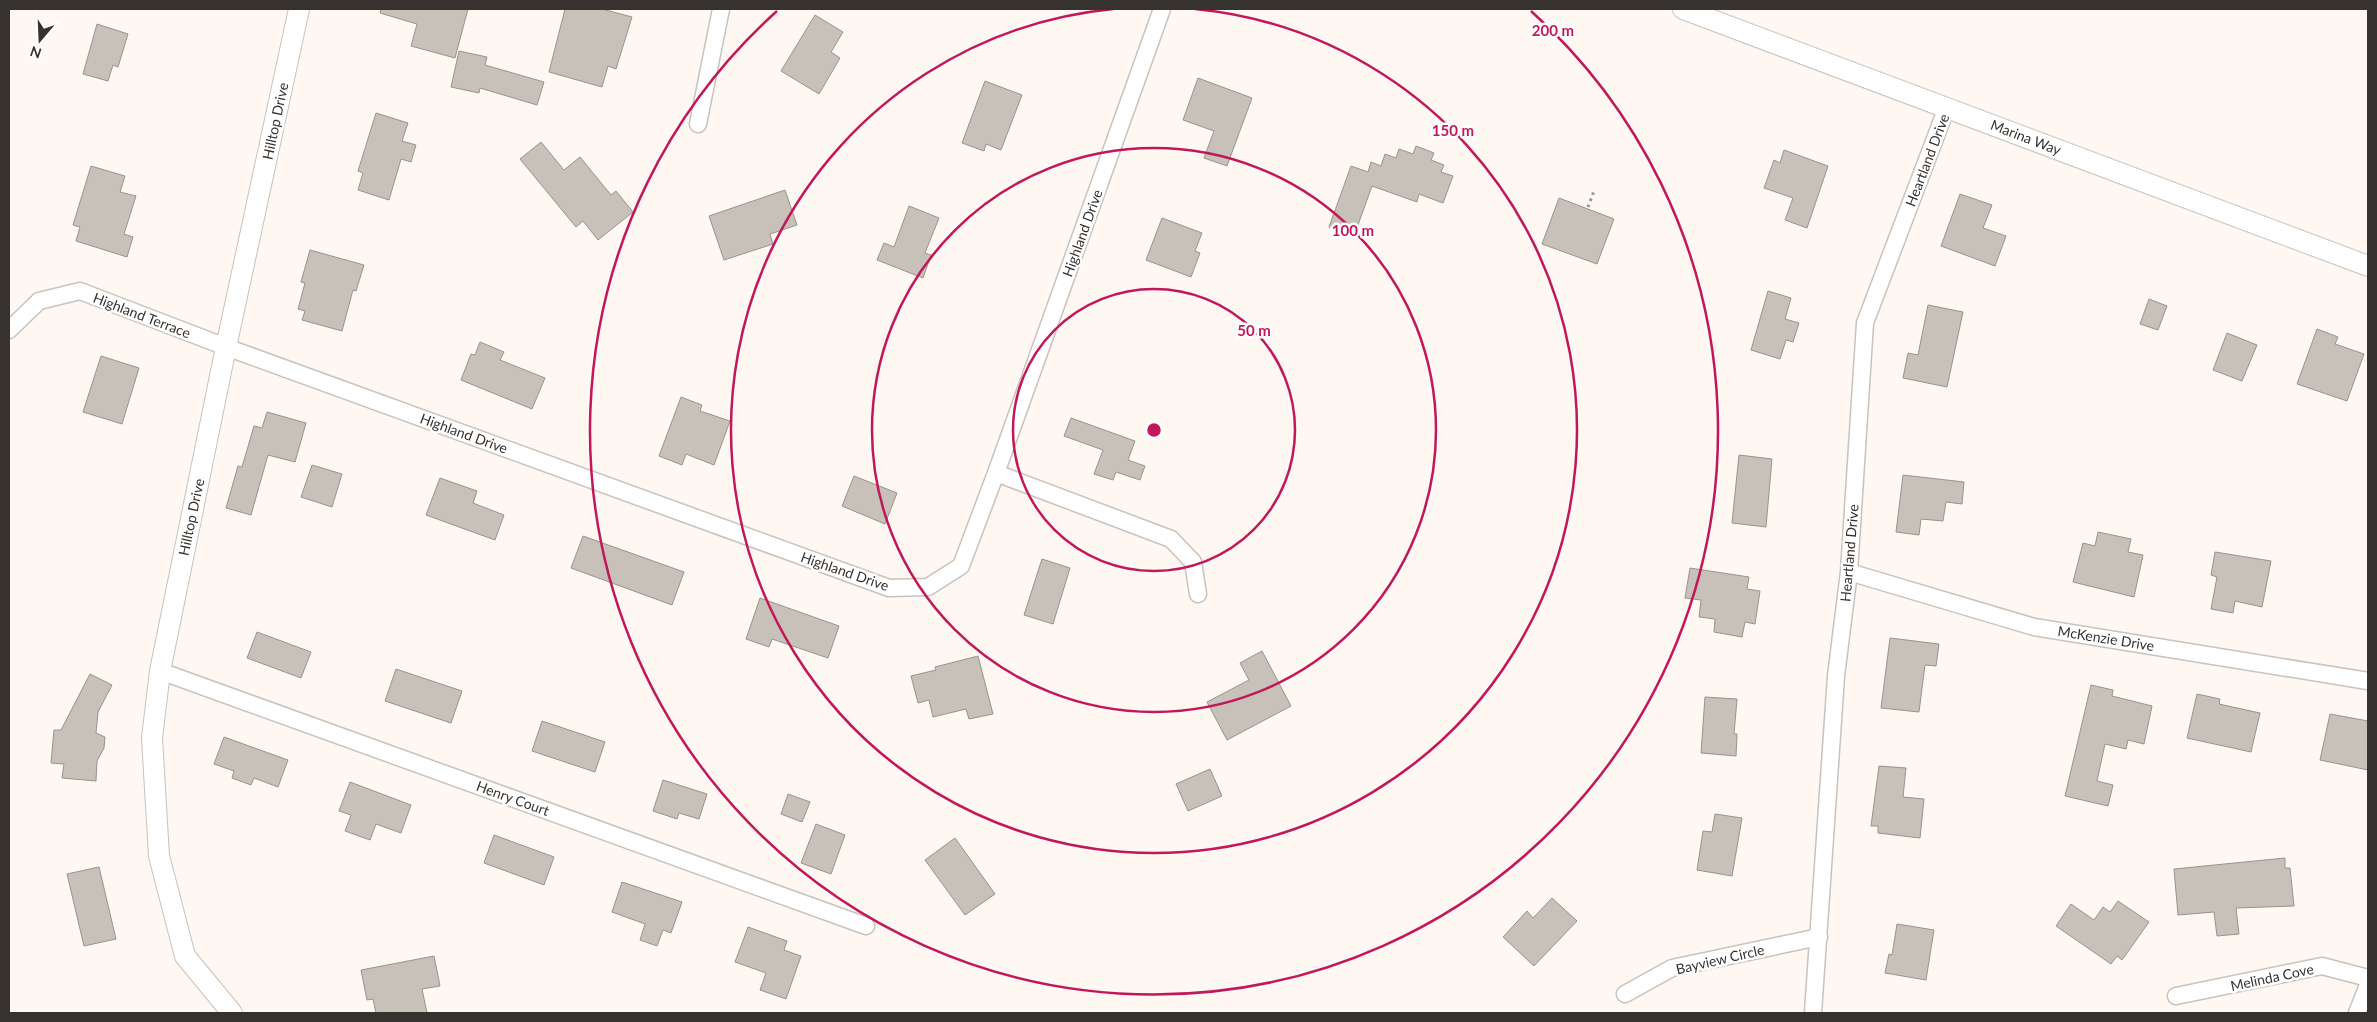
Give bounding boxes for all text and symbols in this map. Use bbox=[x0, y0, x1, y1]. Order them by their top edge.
north arrow bbox=[15, 15, 65, 65]
text: 200 m bbox=[1532, 21, 1574, 39]
text: N bbox=[28, 43, 43, 63]
street label: Hilltop Drive bbox=[259, 81, 291, 161]
street label: Heartland Drive bbox=[1902, 111, 1952, 209]
street label: Marina Way bbox=[1988, 116, 2064, 158]
text: 150 m bbox=[1432, 121, 1474, 139]
street label: Highland Drive bbox=[1058, 187, 1106, 279]
text: 100 m bbox=[1332, 221, 1374, 239]
street label: Highland Terrace bbox=[91, 289, 193, 341]
text: 50 m bbox=[1237, 321, 1271, 339]
street label: Highland Drive bbox=[418, 409, 510, 457]
centre of rings bbox=[1145, 421, 1163, 439]
street label: Hilltop Drive bbox=[175, 477, 207, 557]
street label: Heartland Drive bbox=[1836, 504, 1862, 602]
street label: Highland Drive bbox=[799, 548, 891, 594]
street label: McKenzie Drive bbox=[2057, 622, 2155, 654]
street label: Henry Court bbox=[474, 777, 552, 819]
street label: Bayview Circle bbox=[1674, 941, 1766, 977]
street label: Melinda Cove bbox=[2229, 960, 2315, 994]

